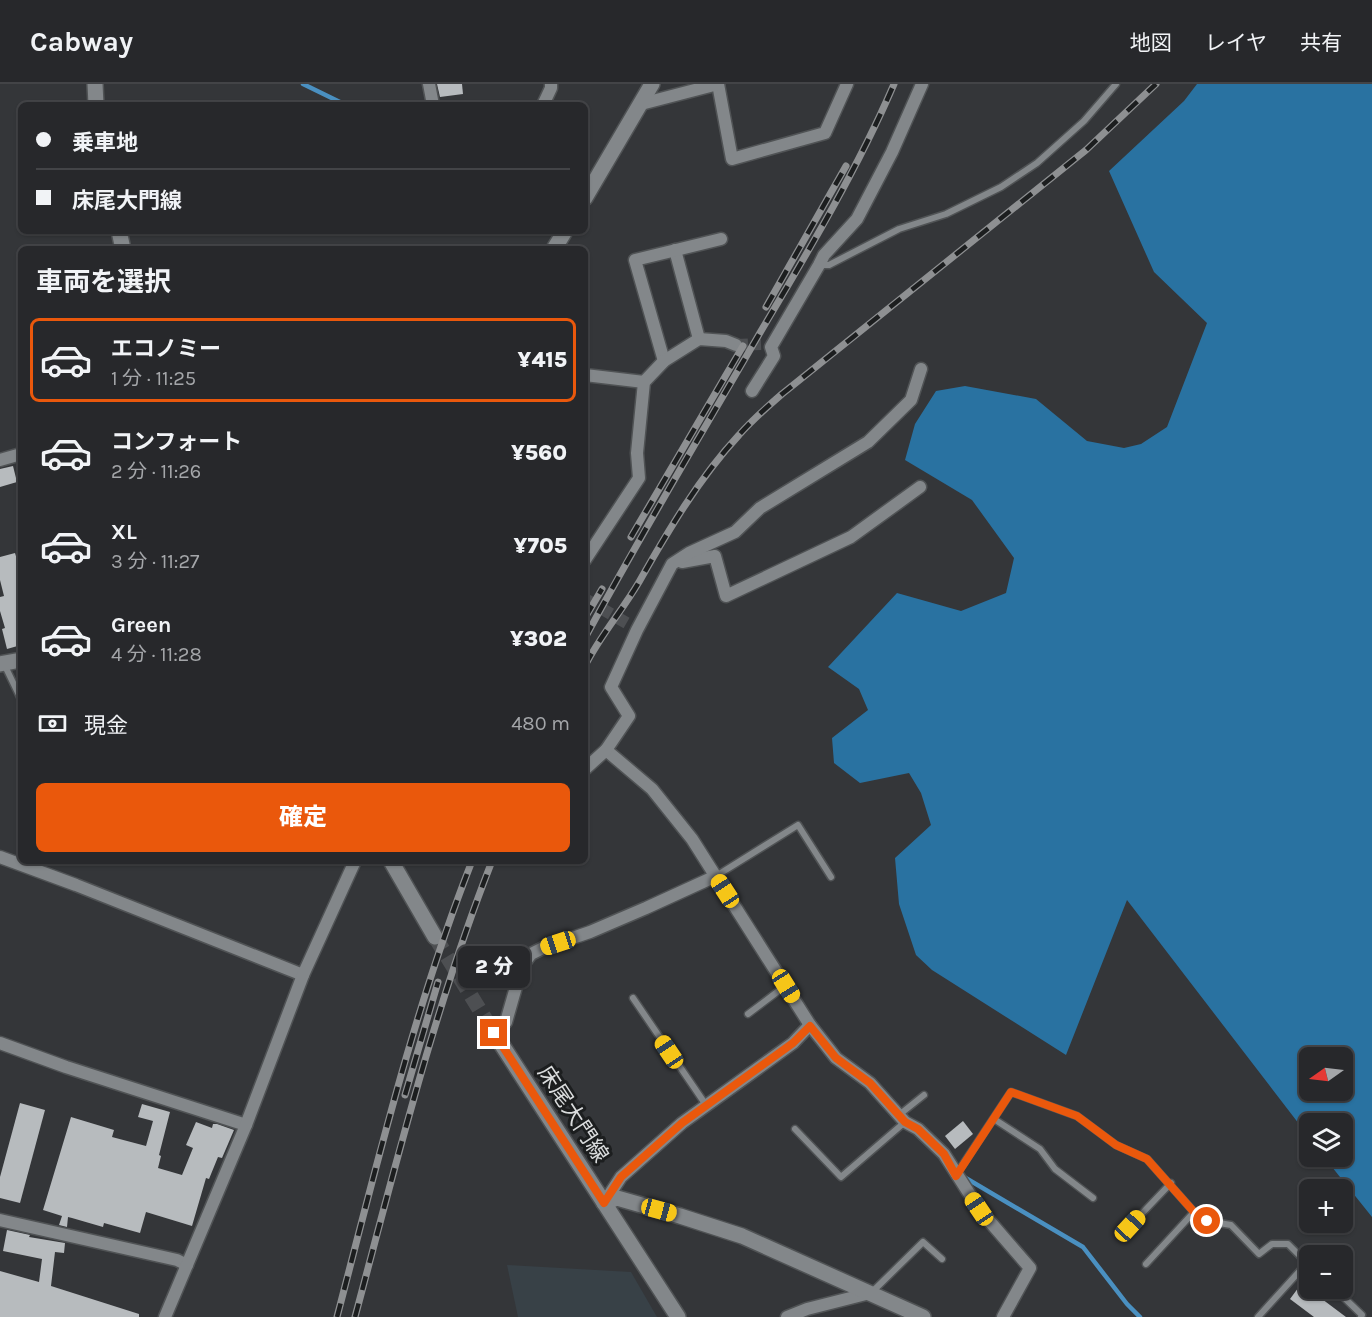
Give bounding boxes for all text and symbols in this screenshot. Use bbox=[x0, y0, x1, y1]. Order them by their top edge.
text: Cabway bbox=[30, 25, 133, 58]
text: 地図 bbox=[1130, 31, 1172, 55]
text: レイヤ bbox=[1205, 31, 1267, 55]
text: 共有 bbox=[1300, 31, 1342, 55]
text: 乗車地 bbox=[72, 130, 138, 156]
text: 床尾大門線 bbox=[72, 188, 182, 214]
text: 車両を選択 bbox=[36, 266, 171, 298]
icon: car bbox=[39, 333, 93, 387]
text: エコノミー bbox=[111, 336, 221, 362]
text: ¥415 bbox=[518, 347, 567, 373]
text: 1 分 · 11:25 bbox=[111, 367, 196, 390]
icon: car bbox=[39, 426, 93, 480]
text: コンフォート bbox=[111, 429, 242, 455]
text: ¥560 bbox=[511, 440, 567, 466]
text: 2 分 · 11:26 bbox=[111, 460, 201, 483]
icon: car bbox=[39, 519, 93, 573]
text: XL bbox=[111, 519, 137, 545]
text: ¥705 bbox=[514, 533, 567, 559]
text: 3 分 · 11:27 bbox=[111, 550, 199, 573]
icon: car bbox=[39, 612, 93, 666]
text: Green bbox=[111, 612, 172, 638]
text: ¥302 bbox=[510, 626, 567, 652]
text: 4 分 · 11:28 bbox=[111, 643, 202, 666]
icon: cash bbox=[36, 707, 69, 740]
text: 480 m bbox=[511, 712, 570, 735]
text: 現金 bbox=[84, 713, 128, 739]
button: 確定 bbox=[36, 783, 570, 852]
car bbox=[708, 871, 742, 911]
car bbox=[538, 929, 578, 957]
callout: 2 分 bbox=[458, 946, 530, 988]
text: 2 分 bbox=[475, 955, 513, 978]
car bbox=[769, 966, 803, 1006]
route end bbox=[480, 1019, 507, 1046]
car bbox=[651, 1032, 687, 1072]
north arrow bbox=[1299, 1047, 1353, 1101]
map controls bbox=[1299, 1047, 1353, 1299]
street label: 床尾大門線 bbox=[532, 1061, 614, 1167]
button: layers bbox=[1299, 1113, 1353, 1167]
button: + bbox=[1299, 1179, 1353, 1233]
car bbox=[961, 1189, 997, 1229]
car bbox=[639, 1197, 679, 1223]
car bbox=[1111, 1207, 1149, 1245]
route start bbox=[1193, 1207, 1220, 1234]
button: − bbox=[1299, 1245, 1353, 1299]

